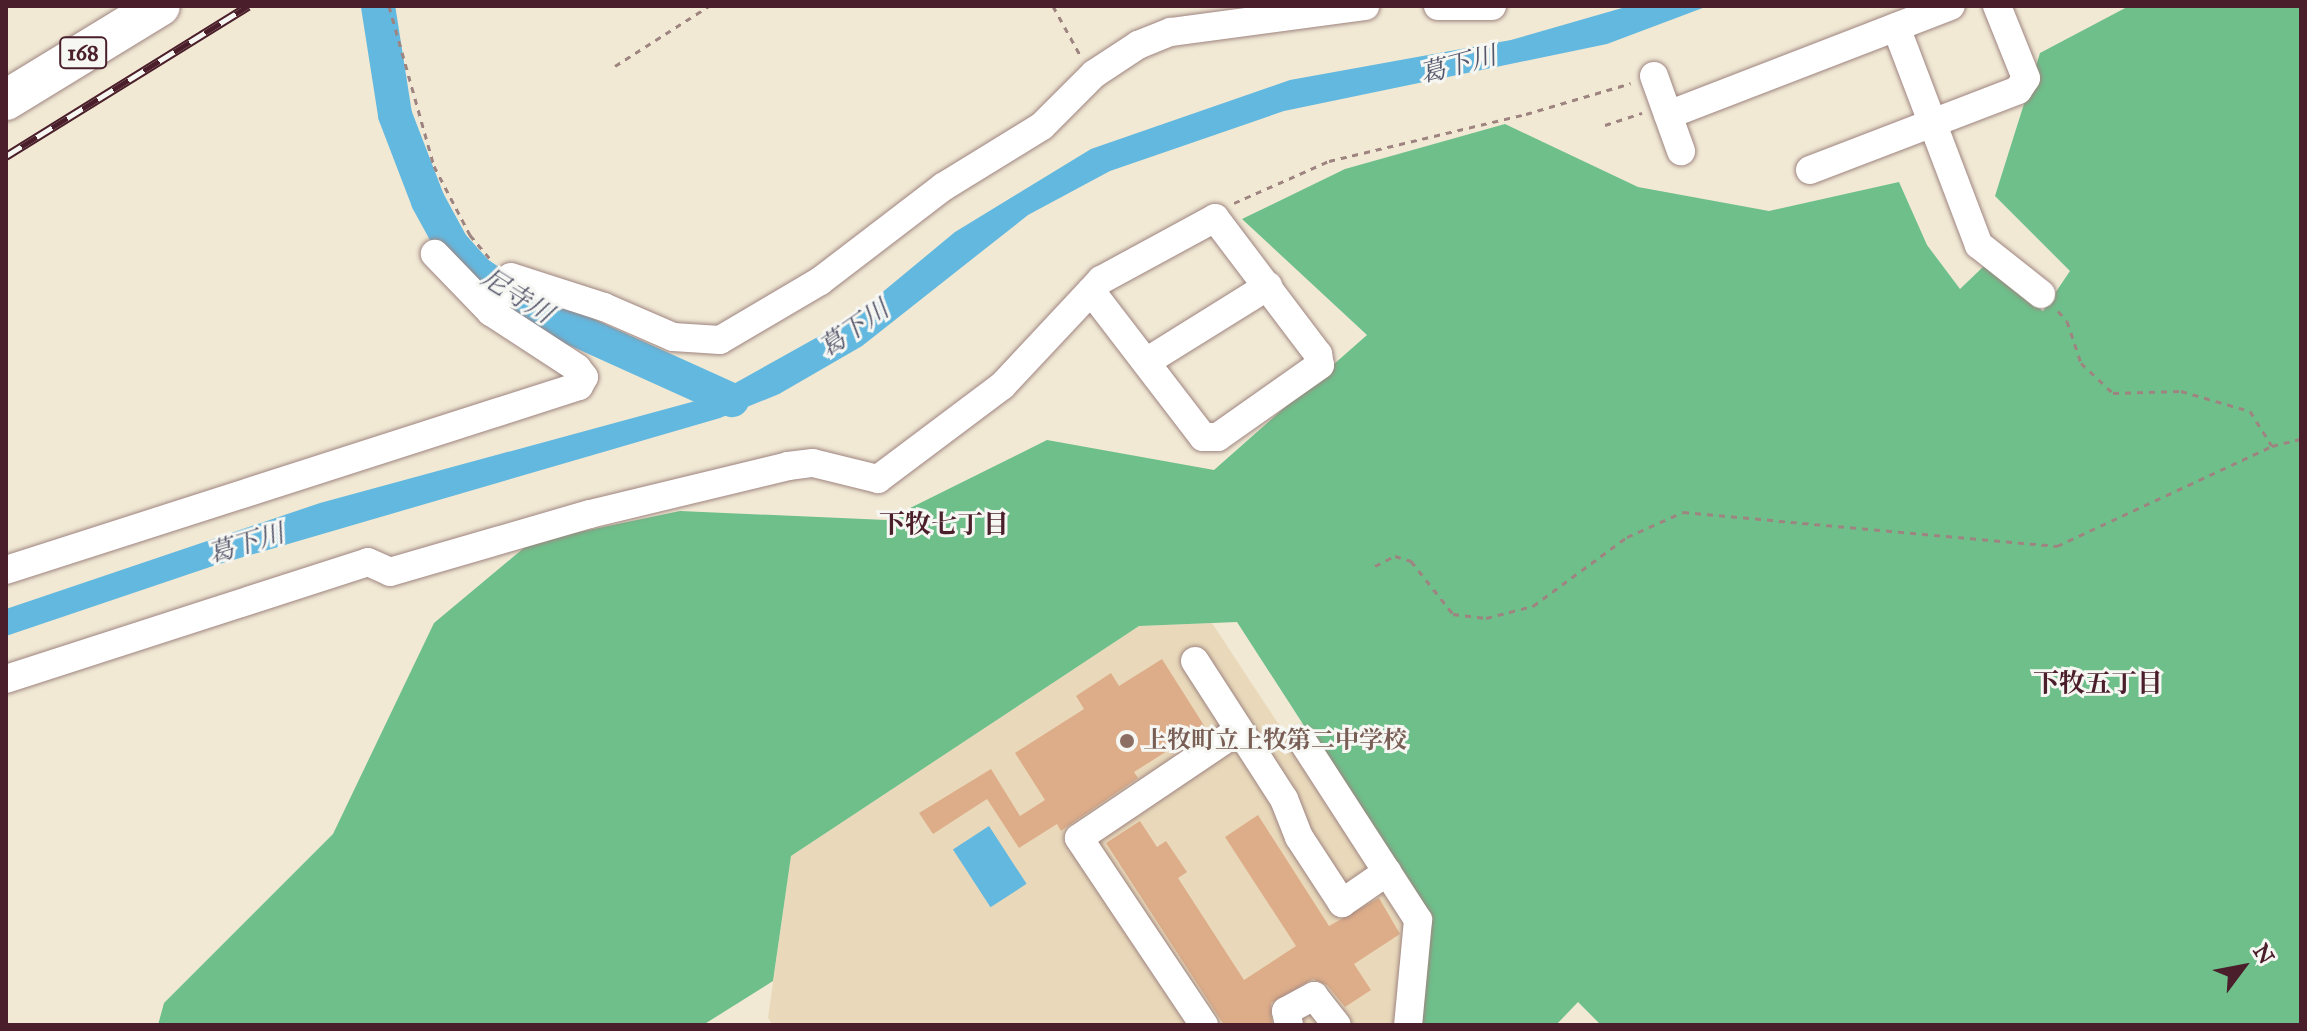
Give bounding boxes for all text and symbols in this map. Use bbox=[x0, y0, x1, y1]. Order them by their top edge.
road number: 168 bbox=[59, 35, 107, 71]
water label: 葛下川 bbox=[1416, 40, 1500, 90]
water label: 尼寺川 bbox=[476, 262, 558, 330]
water label: 葛下川 bbox=[813, 294, 895, 364]
district label: 下牧七丁目 bbox=[879, 509, 1009, 541]
water label: 葛下川 bbox=[204, 518, 288, 570]
district label: 下牧五丁目 bbox=[2033, 668, 2163, 700]
place label: 上牧町立上牧第二中学校 bbox=[1143, 727, 1407, 755]
marker: 上牧町立上牧第二中学校 bbox=[1118, 732, 1136, 750]
north arrow bbox=[2203, 927, 2283, 1007]
text: N bbox=[2247, 939, 2280, 969]

